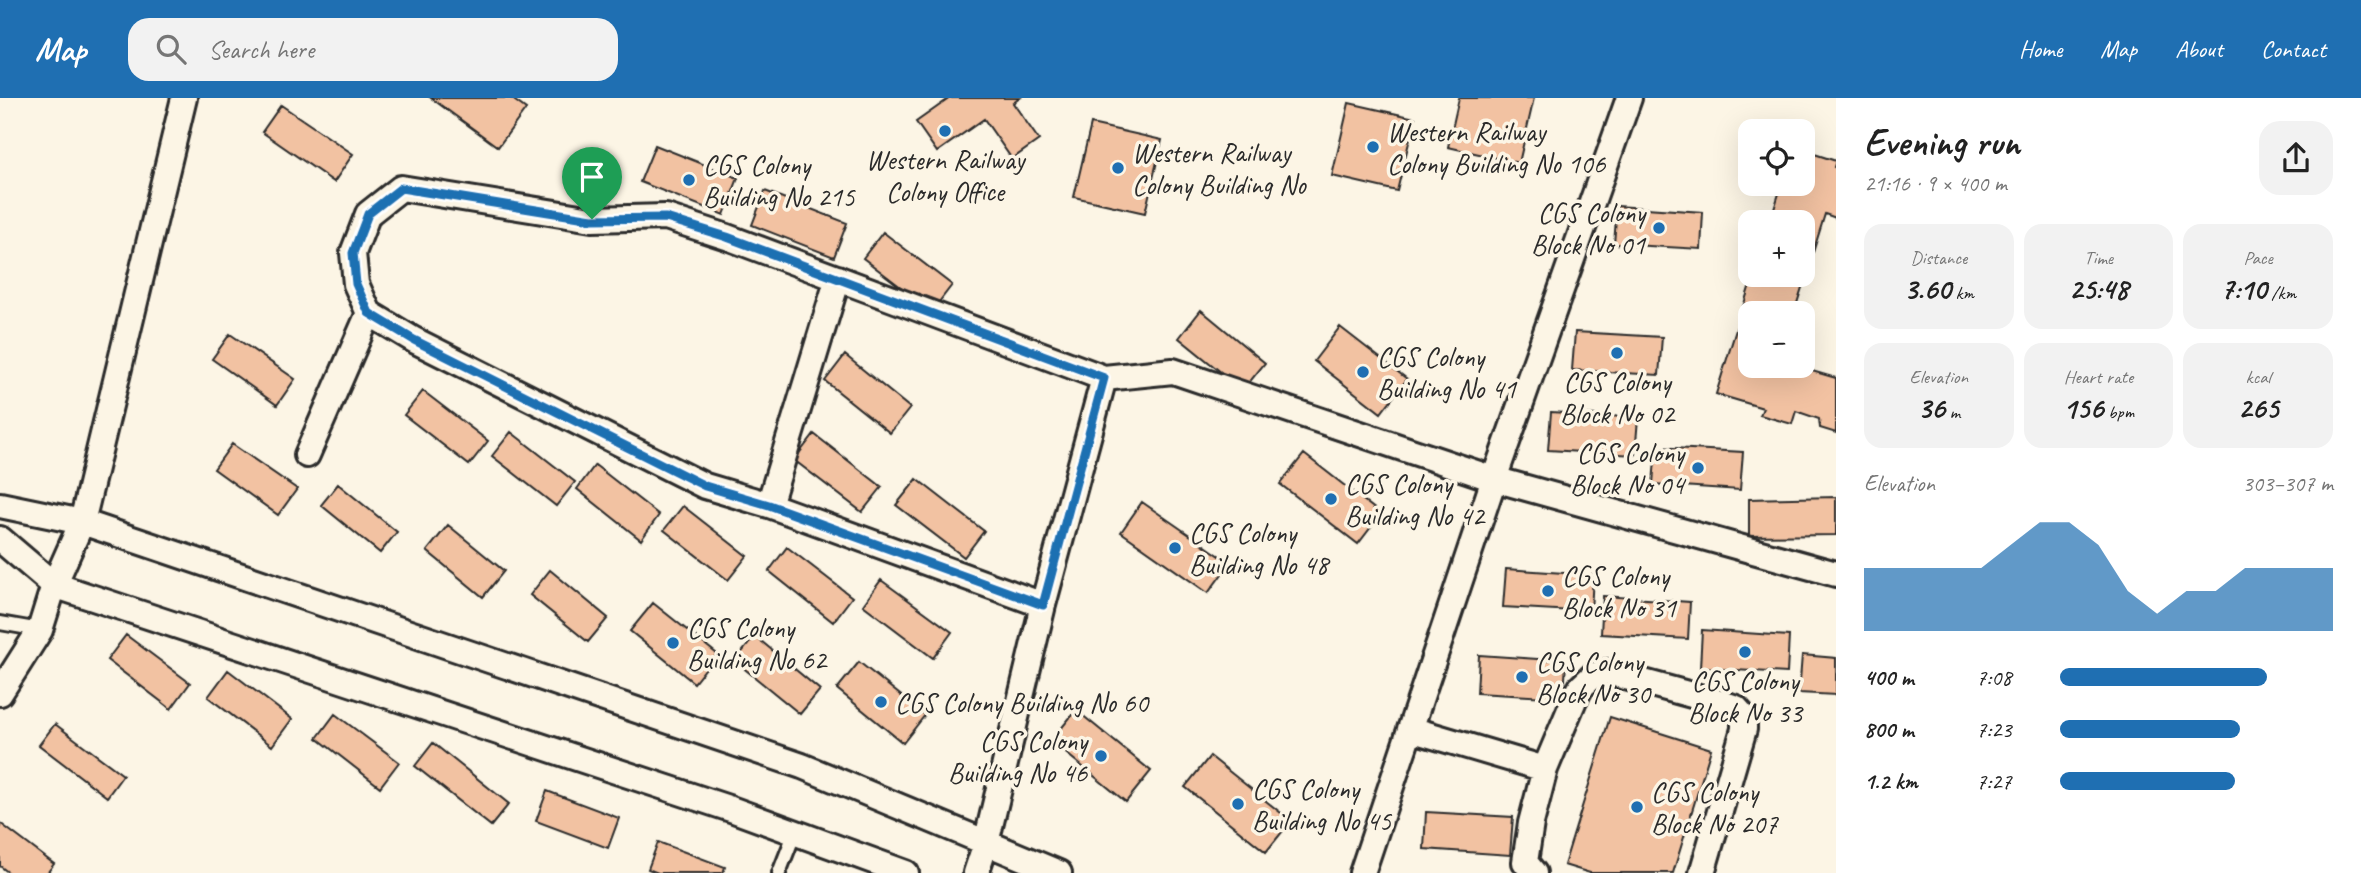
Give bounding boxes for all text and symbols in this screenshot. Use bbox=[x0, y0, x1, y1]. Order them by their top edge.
search box bbox=[128, 18, 618, 81]
text: Map bbox=[35, 28, 86, 70]
icon: search bbox=[152, 30, 190, 68]
text: Search here bbox=[208, 33, 314, 66]
text: Home bbox=[2019, 34, 2062, 64]
text: Map bbox=[2100, 34, 2137, 64]
text: About bbox=[2175, 34, 2223, 64]
text: Contact bbox=[2261, 34, 2326, 64]
place label: Western Railway Colony Building No 106 bbox=[1387, 114, 1607, 181]
map controls bbox=[1738, 119, 1815, 378]
button: locate bbox=[1738, 119, 1815, 196]
text: Evening run bbox=[1864, 119, 2020, 166]
button: share bbox=[2259, 121, 2333, 195]
marker: Western Railway Colony Office bbox=[937, 123, 953, 139]
place label: Western Railway Colony Building No bbox=[1132, 135, 1308, 202]
marker: Western Railway Colony Building No 106 bbox=[1365, 139, 1381, 155]
place label: Western Railway Colony Office bbox=[866, 142, 1027, 209]
pin bbox=[562, 147, 622, 219]
place label: CGS Colony Building No 215 bbox=[703, 147, 856, 214]
icon: arrive bbox=[573, 158, 611, 196]
marker: Western Railway Colony Building No bbox=[1110, 160, 1126, 176]
text: 21:16 · 9 × 400 m bbox=[1864, 169, 2007, 198]
marker: CGS Colony Building No 215 bbox=[681, 172, 697, 188]
place label: CGS Colony Block No 01 bbox=[1531, 195, 1647, 262]
button: + bbox=[1738, 210, 1815, 287]
marker: CGS Colony Block No 01 bbox=[1651, 220, 1667, 236]
text: Distance bbox=[1910, 246, 1967, 270]
text: Time bbox=[2084, 246, 2113, 270]
text: Pace bbox=[2244, 246, 2273, 270]
text: 3.60 bbox=[1904, 270, 1951, 308]
text: 25:48 bbox=[2069, 270, 2128, 308]
text: 7:10 bbox=[2220, 270, 2267, 308]
text: km bbox=[1951, 281, 1974, 305]
text: /km bbox=[2267, 281, 2296, 305]
button: − bbox=[1738, 301, 1815, 378]
place label: CGS Colony Building No 41 bbox=[1377, 339, 1517, 406]
marker: CGS Colony Block No 02 bbox=[1609, 345, 1625, 361]
marker: CGS Colony Building No 41 bbox=[1355, 364, 1371, 380]
place label: CGS Colony Block No 02 bbox=[1560, 364, 1676, 431]
text: Elevation bbox=[1910, 365, 1968, 389]
text: Heart rate bbox=[2064, 365, 2133, 389]
text: kcal bbox=[2246, 365, 2271, 389]
text: 36 bbox=[1917, 389, 1945, 427]
text: 156 bbox=[2063, 389, 2103, 427]
text: 265 bbox=[2238, 389, 2278, 427]
text: m bbox=[1945, 400, 1960, 424]
text: bpm bbox=[2103, 400, 2134, 424]
place label: CGS Colony Block No 04 bbox=[1570, 435, 1686, 502]
marker: CGS Colony Block No 04 bbox=[1690, 460, 1706, 476]
place label: CGS Colony Building No 42 bbox=[1345, 466, 1486, 533]
text: Elevation bbox=[1864, 469, 1935, 498]
text: 303–307 m bbox=[2242, 469, 2333, 498]
marker: CGS Colony Building No 42 bbox=[1323, 491, 1339, 507]
place label: CGS Colony Building No 48 bbox=[1189, 515, 1330, 582]
marker: CGS Colony Building No 48 bbox=[1167, 540, 1183, 556]
place label: CGS Colony Block No 31 bbox=[1562, 558, 1677, 625]
marker: CGS Colony Block No 31 bbox=[1540, 583, 1556, 599]
place label: CGS Colony Building No 62 bbox=[687, 610, 828, 677]
marker: CGS Colony Building No 62 bbox=[665, 635, 681, 651]
place label: CGS Colony Block No 30 bbox=[1536, 644, 1652, 711]
marker: CGS Colony Block No 33 bbox=[1737, 644, 1753, 660]
place label: CGS Colony Block No 33 bbox=[1688, 663, 1804, 730]
text: 400 m bbox=[1864, 663, 1914, 692]
text: 7:08 bbox=[1976, 663, 2012, 692]
marker: CGS Colony Block No 30 bbox=[1514, 669, 1530, 685]
place label: CGS Colony Building No 60 bbox=[895, 685, 1150, 720]
marker: CGS Colony Building No 60 bbox=[873, 694, 889, 710]
text: 800 m bbox=[1864, 715, 1914, 744]
text: 7:23 bbox=[1976, 715, 2012, 744]
place label: CGS Colony Building No 46 bbox=[948, 723, 1089, 790]
marker: CGS Colony Building No 46 bbox=[1093, 748, 1109, 764]
text: 1.2 km bbox=[1864, 767, 1918, 796]
text: 7:27 bbox=[1976, 767, 2012, 796]
place label: CGS Colony Building No 45 bbox=[1252, 771, 1392, 838]
place label: CGS Colony Block No 207 bbox=[1651, 774, 1779, 841]
marker: CGS Colony Building No 45 bbox=[1230, 796, 1246, 812]
marker: CGS Colony Block No 207 bbox=[1629, 799, 1645, 815]

